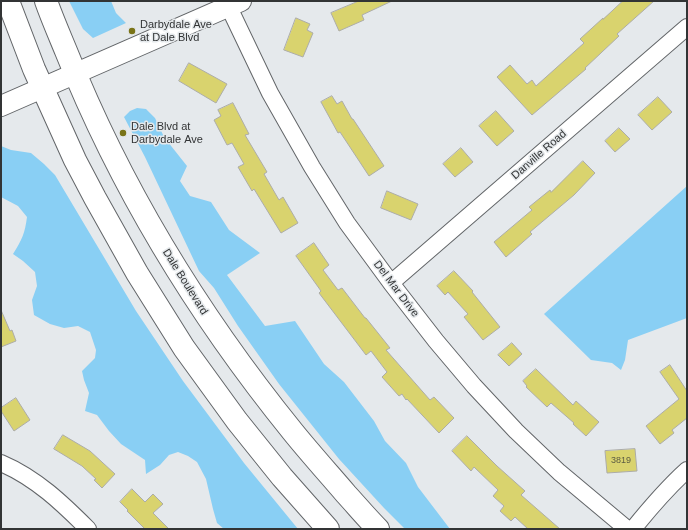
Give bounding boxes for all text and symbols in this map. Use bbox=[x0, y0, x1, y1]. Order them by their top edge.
place label: Darbydale Ave at Dale Blvd bbox=[140, 18, 212, 44]
marker: Darbydale Ave at Dale Blvd bbox=[127, 26, 137, 36]
place label: Dale Blvd at Darbydale Ave bbox=[131, 120, 203, 146]
marker: Dale Blvd at Darbydale Ave bbox=[118, 128, 128, 138]
street label: Danville Road bbox=[509, 128, 569, 182]
street label: Dale Boulevard bbox=[159, 247, 211, 317]
street label: Del Mar Drive bbox=[370, 258, 422, 320]
house number: 3819 bbox=[611, 456, 631, 466]

